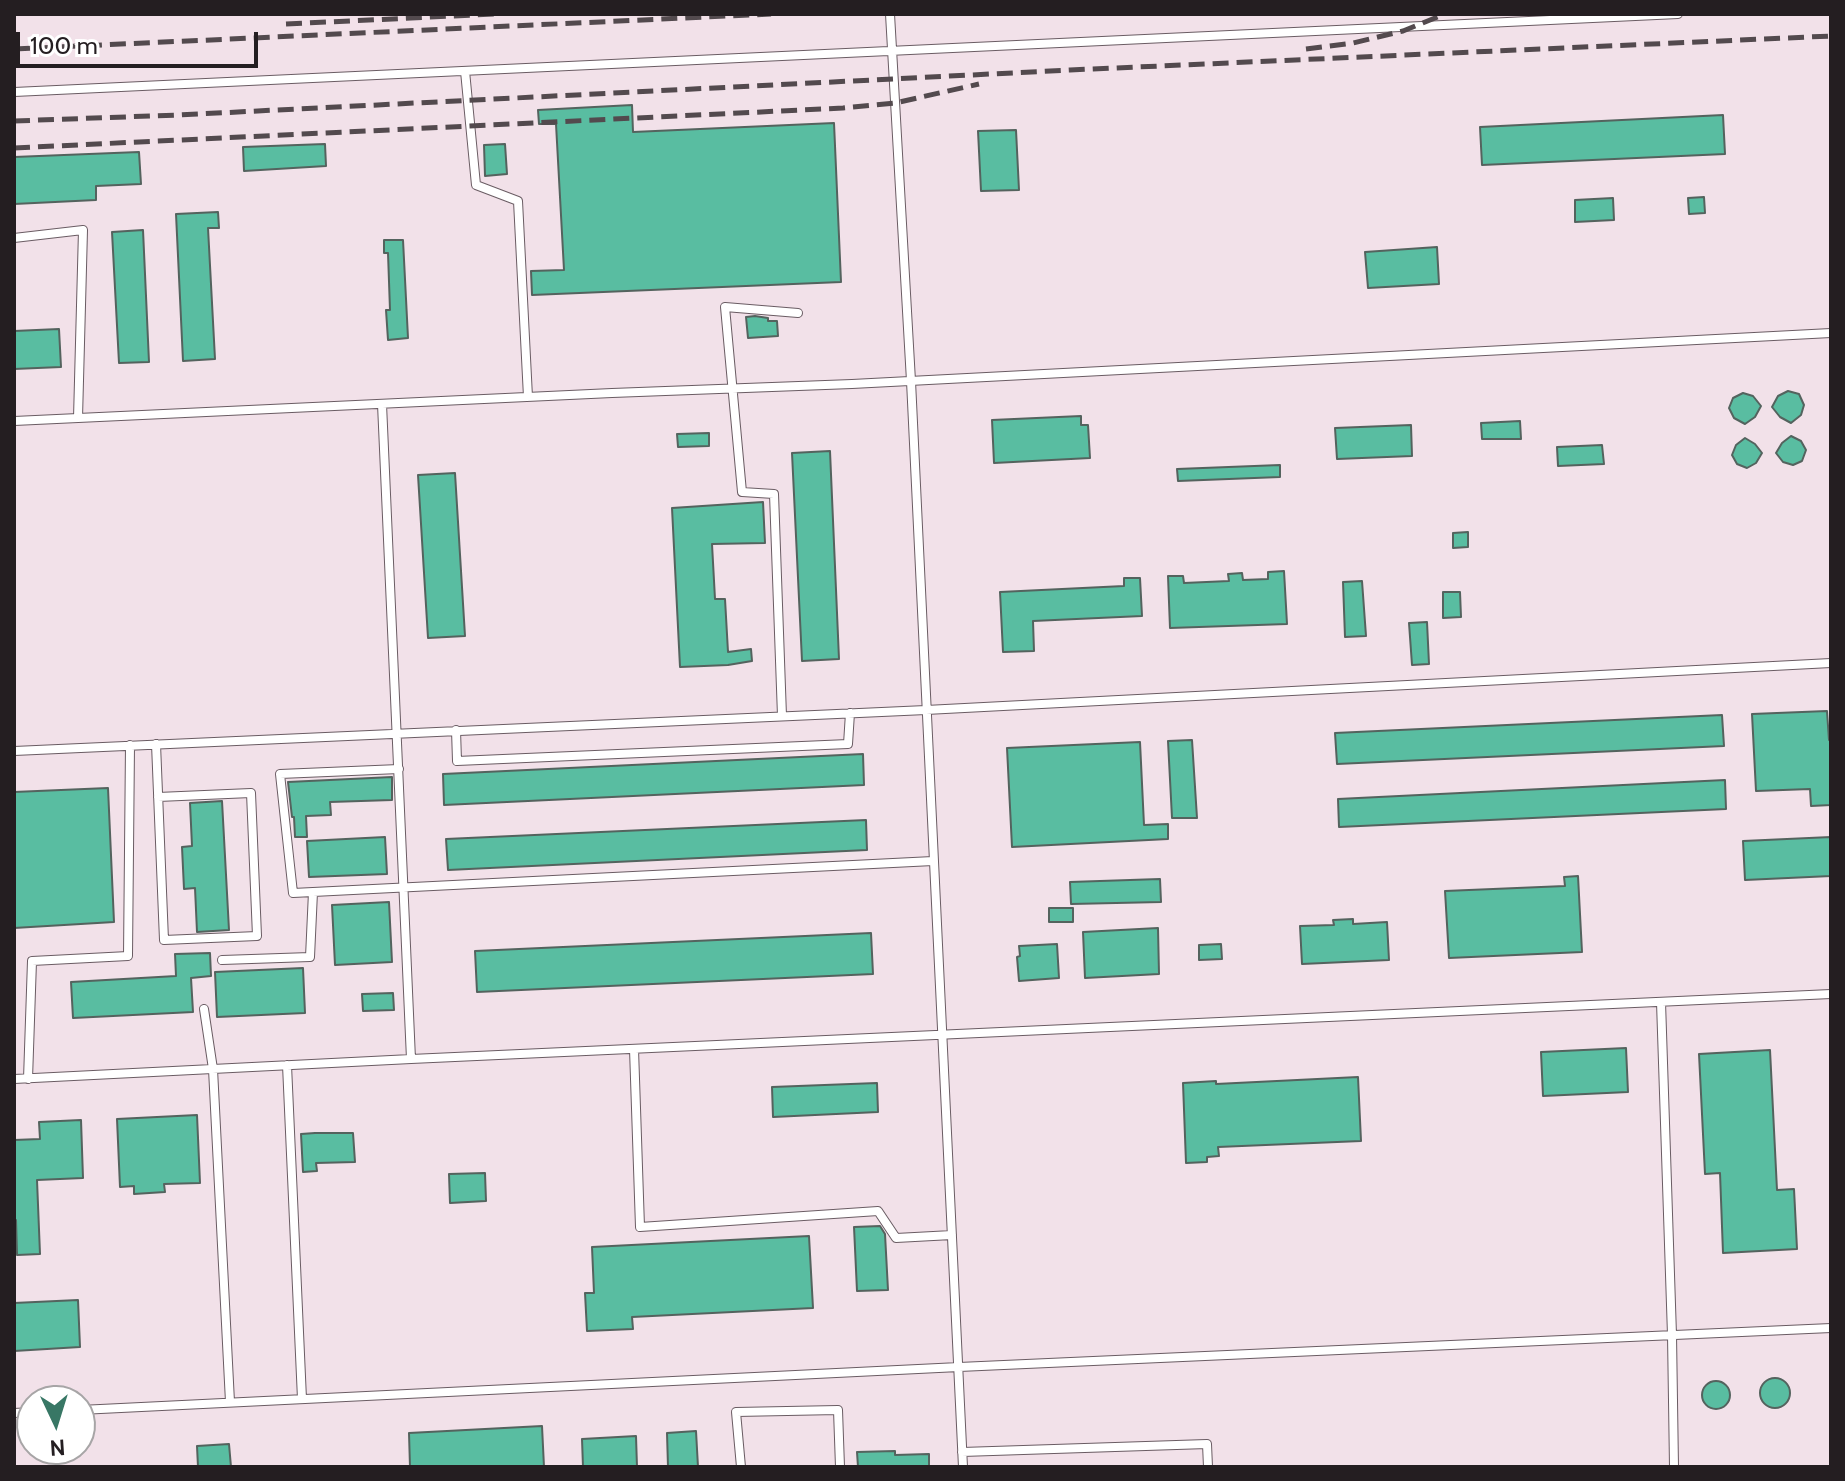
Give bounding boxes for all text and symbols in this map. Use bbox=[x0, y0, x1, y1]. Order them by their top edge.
scale bar bbox=[20, 16, 262, 66]
text: 100 m bbox=[30, 31, 98, 60]
north arrow bbox=[16, 1385, 96, 1465]
text: N bbox=[49, 1433, 66, 1461]

